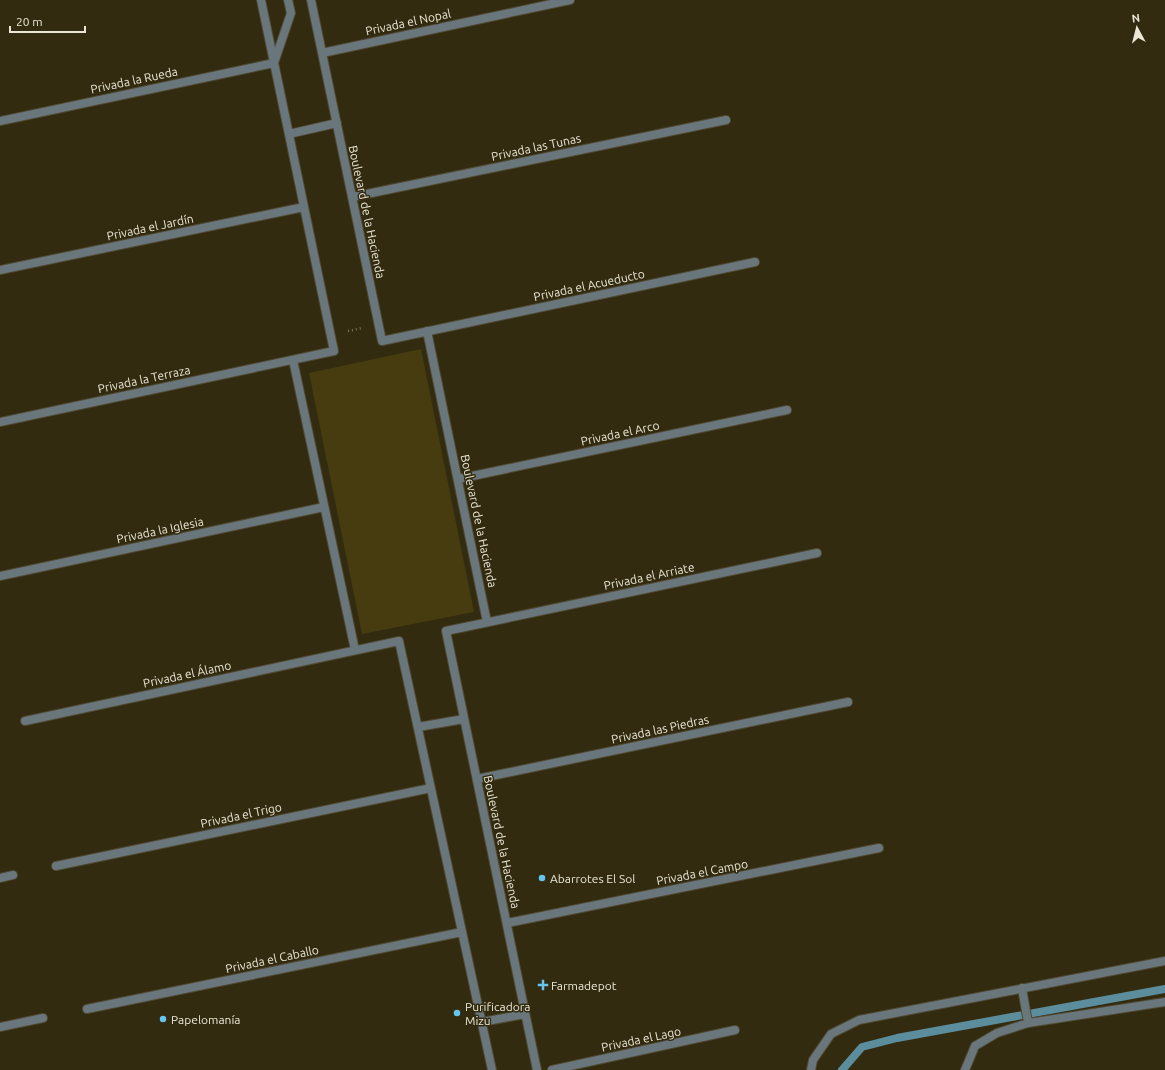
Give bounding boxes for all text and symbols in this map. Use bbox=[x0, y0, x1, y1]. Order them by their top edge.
street label: Privada el Nopal bbox=[364, 7, 452, 37]
scale bar bbox=[10, 8, 85, 34]
north arrow bbox=[1117, 8, 1157, 48]
text: N bbox=[1131, 12, 1141, 25]
text: 20 m bbox=[16, 15, 43, 28]
street label: Privada la Rueda bbox=[89, 64, 179, 96]
street label: Privada las Tunas bbox=[490, 131, 582, 163]
street label: Boulevard de la Hacienda bbox=[347, 144, 387, 280]
street label: Privada el Jardín bbox=[105, 211, 195, 243]
street label: Privada el Acueducto bbox=[532, 267, 646, 303]
street label: Privada la Terraza bbox=[97, 363, 191, 395]
street label: Privada el Arco bbox=[580, 418, 660, 448]
street label: Boulevard de la Hacienda bbox=[459, 453, 499, 589]
street label: Privada la Iglesia bbox=[115, 514, 205, 546]
street label: Privada el Arriate bbox=[602, 560, 696, 592]
street label: Privada el Álamo bbox=[142, 658, 232, 690]
street label: Privada las Piedras bbox=[610, 712, 710, 746]
street label: Boulevard de la Hacienda bbox=[482, 774, 522, 910]
street label: Privada el Trigo bbox=[199, 800, 283, 830]
street label: Privada el Campo bbox=[655, 857, 749, 887]
place label: Abarrotes El Sol bbox=[550, 872, 635, 885]
marker: Abarrotes El Sol bbox=[537, 873, 547, 883]
street label: Privada el Caballo bbox=[224, 943, 320, 975]
place label: Farmadepot bbox=[551, 979, 617, 992]
marker: Farmadepot bbox=[538, 980, 548, 990]
place label: Purificadora Mizu bbox=[465, 1000, 530, 1027]
marker: Purificadora Mizu bbox=[452, 1008, 462, 1018]
place label: Papelomanía bbox=[171, 1013, 241, 1026]
marker: Papelomanía bbox=[158, 1014, 168, 1024]
street label: Privada el Lago bbox=[600, 1024, 682, 1054]

